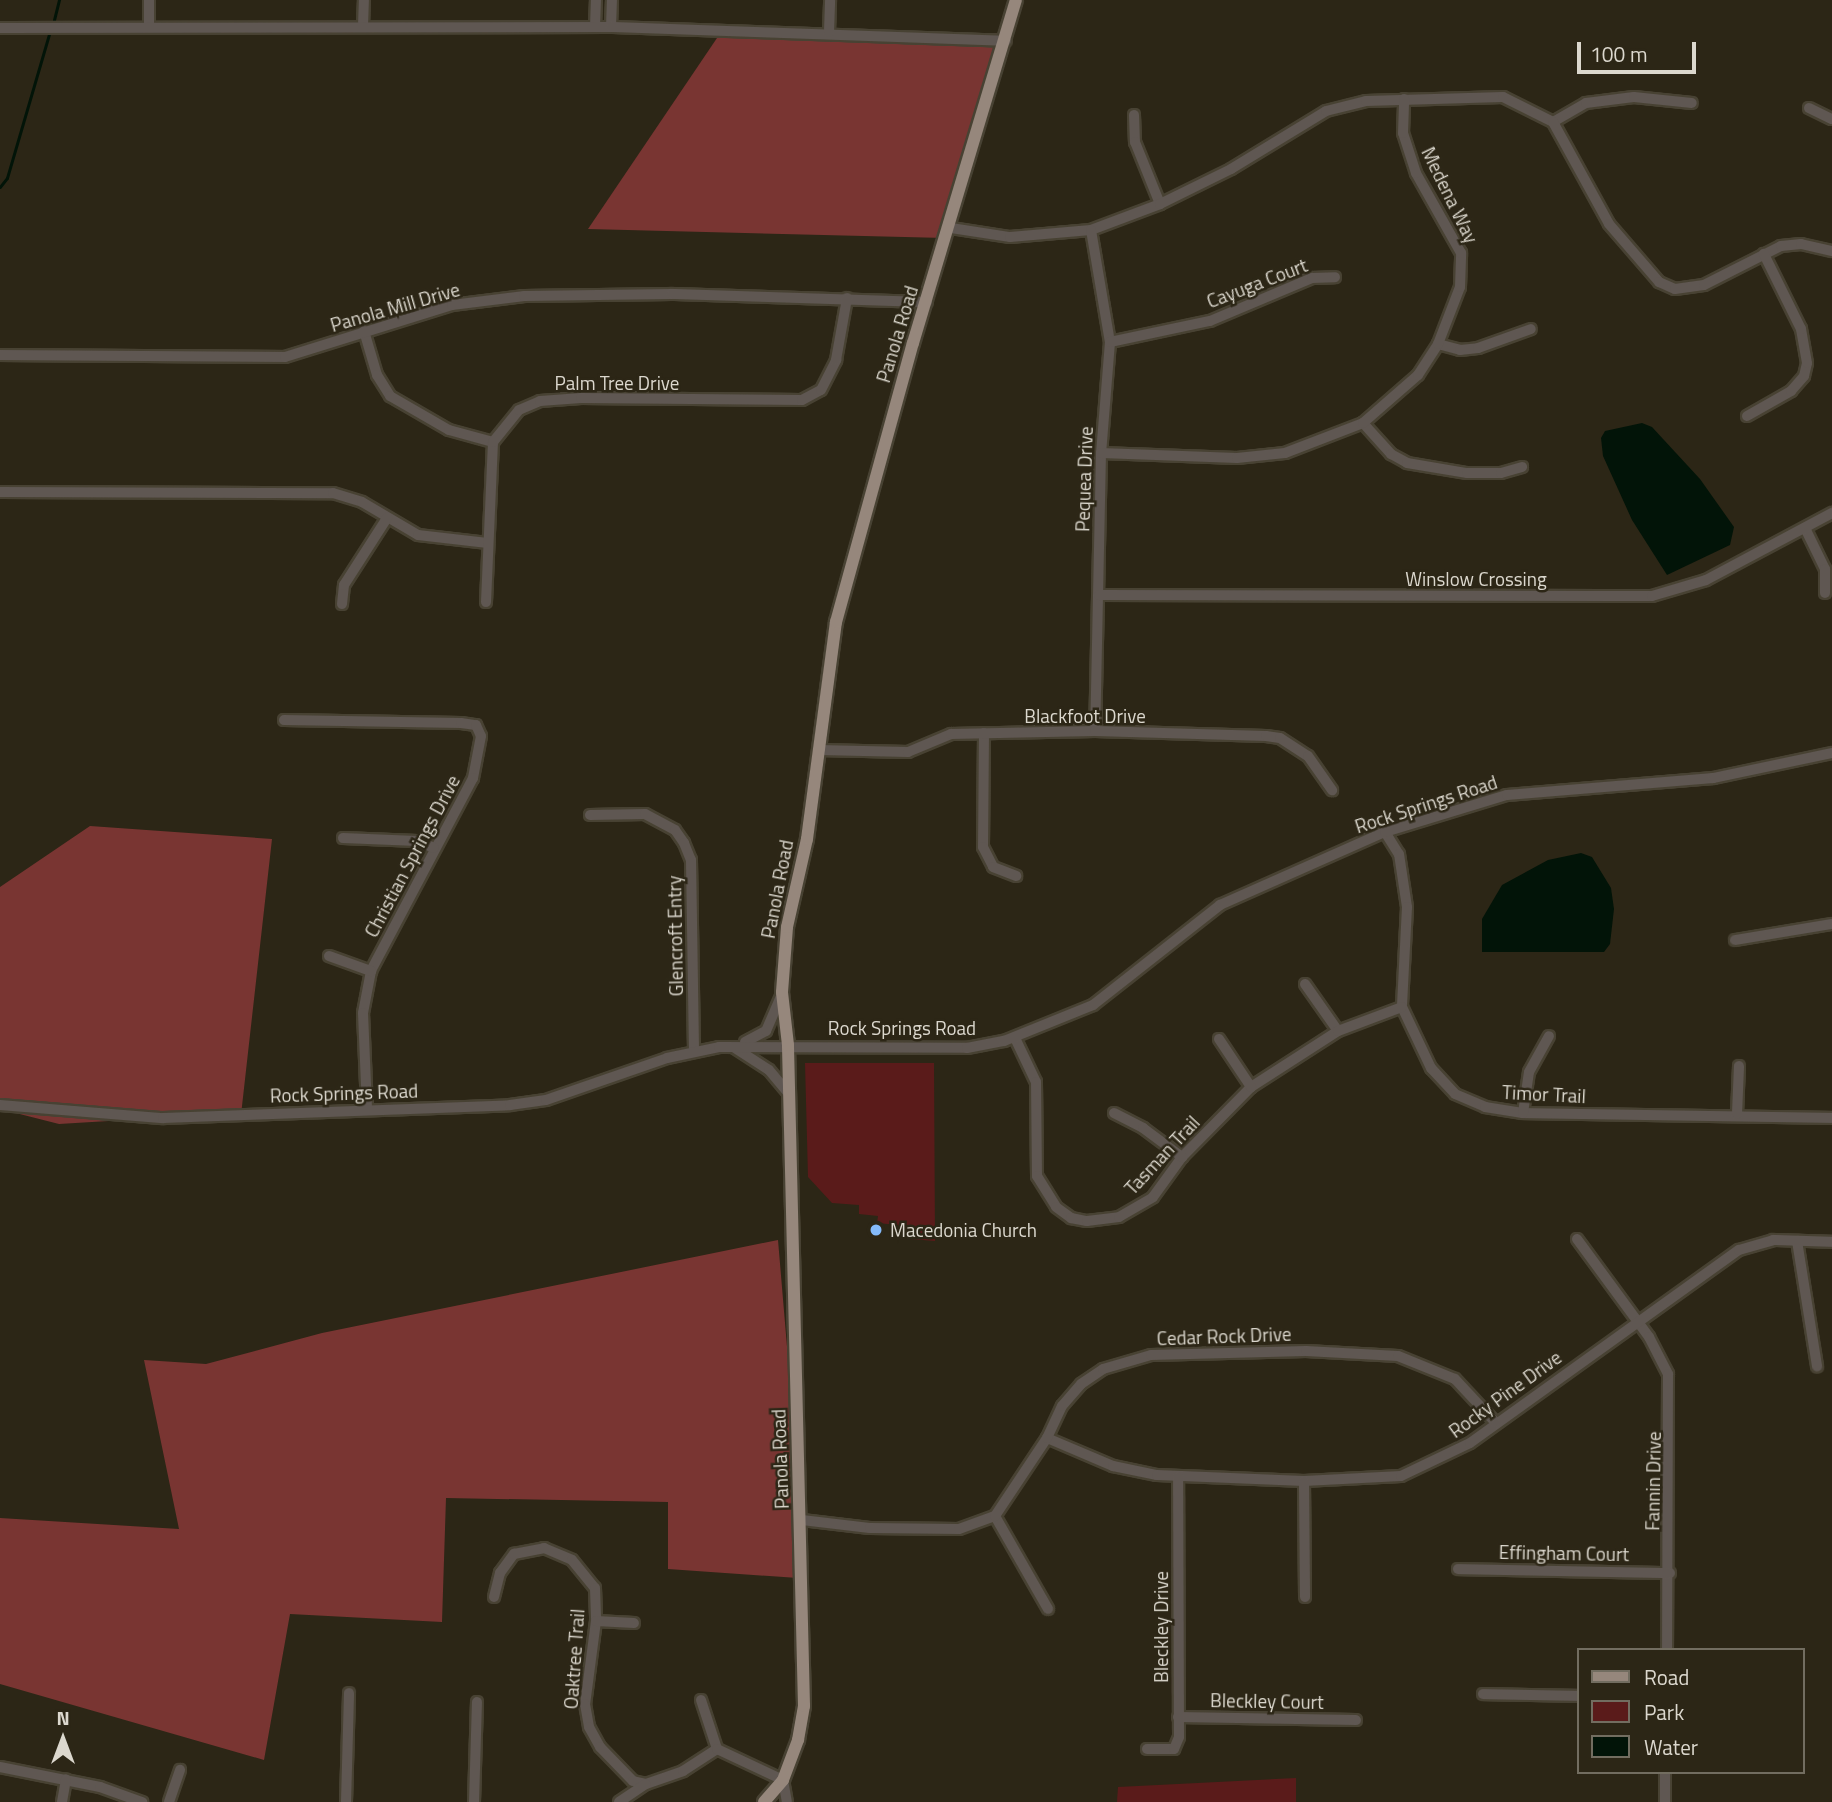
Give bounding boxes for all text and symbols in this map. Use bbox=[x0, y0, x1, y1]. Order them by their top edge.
scale bar bbox=[1580, 28, 1699, 72]
text: 100 m bbox=[1590, 38, 1647, 70]
street label: Medena Way bbox=[1417, 143, 1483, 247]
street label: Cayuga Court bbox=[1203, 253, 1311, 313]
street label: Panola Mill Drive bbox=[328, 278, 462, 336]
street label: Panola Road bbox=[871, 283, 923, 385]
street label: Palm Tree Drive bbox=[555, 372, 679, 394]
street label: Pequea Drive bbox=[1071, 426, 1097, 532]
street label: Winslow Crossing bbox=[1405, 568, 1547, 590]
street label: Blackfoot Drive bbox=[1024, 705, 1146, 727]
street label: Rock Springs Road bbox=[1352, 770, 1500, 838]
street label: Christian Springs Drive bbox=[360, 771, 464, 941]
street label: Panola Road bbox=[756, 838, 798, 940]
street label: Glencroft Entry bbox=[663, 875, 687, 997]
street label: Rock Springs Road bbox=[828, 1017, 976, 1039]
street label: Rock Springs Road bbox=[269, 1079, 419, 1107]
street label: Timor Trail bbox=[1502, 1080, 1586, 1108]
street label: Tasman Trail bbox=[1120, 1111, 1204, 1199]
place label: Macedonia Church bbox=[890, 1219, 1037, 1241]
marker: Macedonia Church bbox=[868, 1222, 884, 1238]
street label: Cedar Rock Drive bbox=[1156, 1322, 1292, 1350]
street label: Rocky Pine Drive bbox=[1444, 1346, 1566, 1442]
street label: Panola Road bbox=[767, 1409, 793, 1509]
street label: Fannin Drive bbox=[1641, 1431, 1665, 1531]
street label: Effingham Court bbox=[1499, 1540, 1629, 1566]
street label: Bleckley Drive bbox=[1150, 1571, 1172, 1683]
street label: Oaktree Trail bbox=[559, 1608, 589, 1710]
legend bbox=[1576, 1648, 1804, 1774]
text: Road bbox=[1644, 1661, 1689, 1693]
street label: Bleckley Court bbox=[1210, 1689, 1324, 1713]
text: Park bbox=[1644, 1696, 1684, 1728]
text: N bbox=[56, 1703, 70, 1732]
north arrow bbox=[28, 1704, 98, 1774]
text: Water bbox=[1644, 1731, 1698, 1763]

